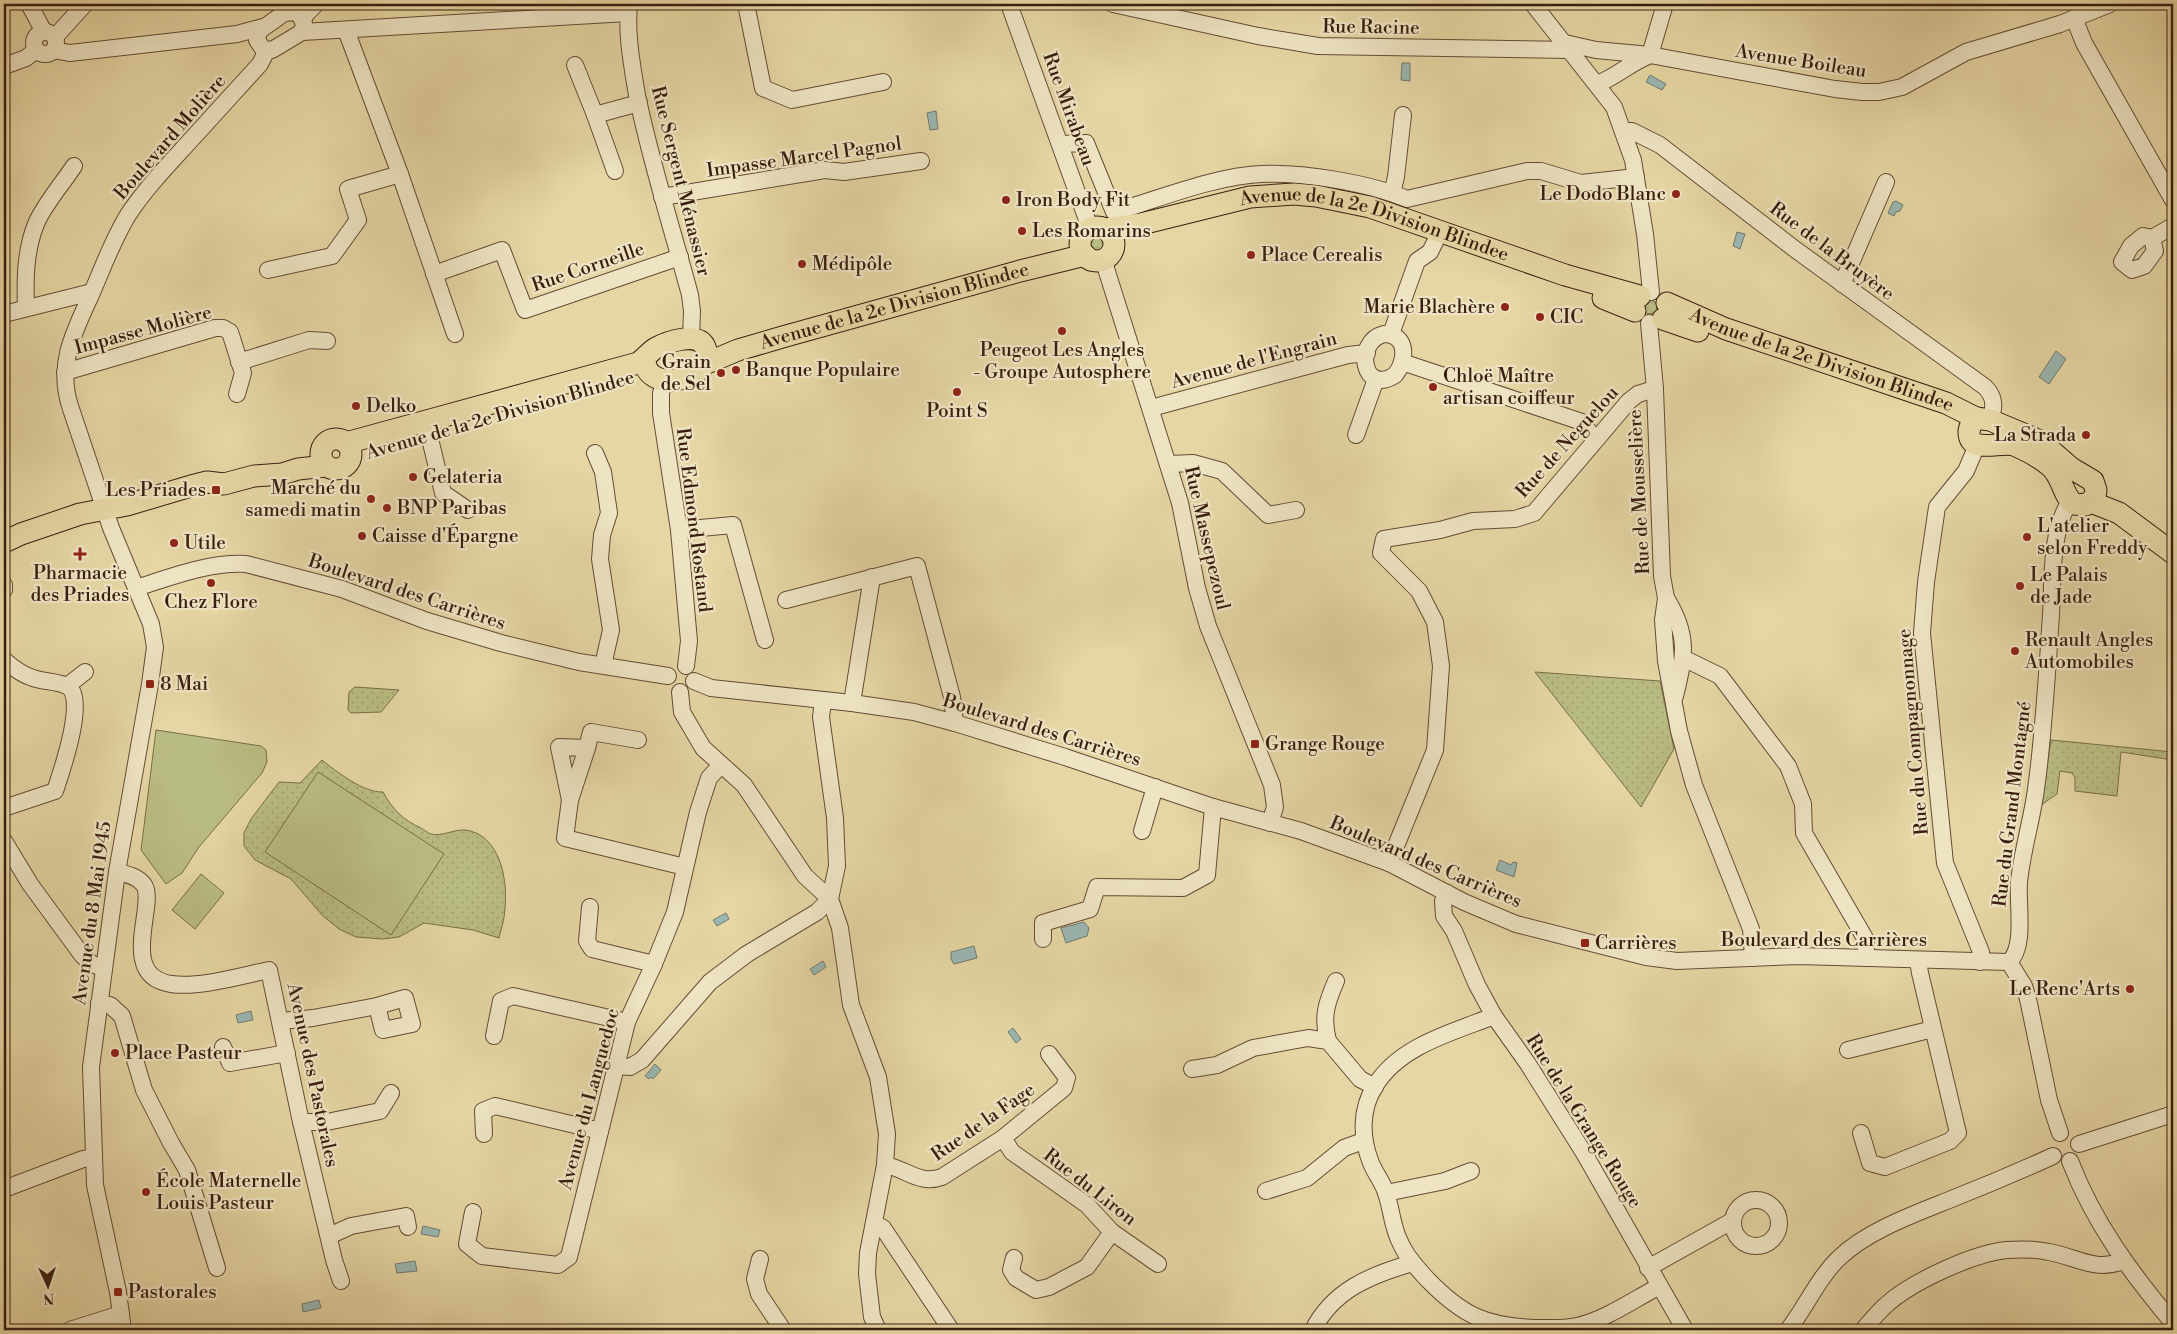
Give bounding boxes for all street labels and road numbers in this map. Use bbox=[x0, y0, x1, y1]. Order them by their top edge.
street label: Rue Racine bbox=[1322, 14, 1420, 40]
street label: Avenue Boileau bbox=[1733, 39, 1868, 83]
street label: Rue Mirabeau bbox=[1037, 49, 1101, 169]
street label: Boulevard Molière bbox=[108, 69, 231, 205]
street label: Rue Sergent Ménassier bbox=[646, 83, 716, 279]
street label: Impasse Marcel Pagnol bbox=[705, 131, 903, 183]
street label: Avenue de la 2e Division Blindee bbox=[1236, 182, 1512, 266]
street label: Rue de la Bruyère bbox=[1765, 196, 1899, 306]
street label: Rue Corneille bbox=[528, 236, 648, 298]
street label: Avenue de la 2e Division Blindee bbox=[756, 257, 1031, 355]
street label: Impasse Molière bbox=[72, 300, 214, 360]
street label: Avenue de la 2e Division Blindee bbox=[1685, 302, 1958, 417]
street label: Avenue de l'Engrain bbox=[1167, 326, 1340, 394]
street label: Avenue de la 2e Division Blindee bbox=[362, 365, 637, 465]
street label: Rue de Neguelou bbox=[1510, 381, 1624, 503]
street label: Rue de Mousselière bbox=[1623, 409, 1655, 575]
street label: Rue Edmond Rostand bbox=[671, 426, 717, 614]
street label: Rue Massepezoul bbox=[1179, 464, 1235, 613]
street label: Boulevard des Carrières bbox=[304, 548, 509, 635]
street label: Rue du Compagnonnage bbox=[1892, 628, 1934, 836]
street label: Boulevard des Carrières bbox=[939, 688, 1144, 772]
street label: Rue du Grand Montagné bbox=[1987, 700, 2037, 908]
street label: Boulevard des Carrières bbox=[1326, 810, 1526, 913]
street label: Avenue du 8 Mai 1945 bbox=[67, 820, 117, 1007]
street label: Boulevard des Carrières bbox=[1720, 928, 1927, 952]
street label: Avenue des Pastorales bbox=[282, 980, 344, 1169]
street label: Avenue du Languedoc bbox=[553, 1006, 625, 1193]
street label: Rue de la Grange Rouge bbox=[1521, 1029, 1647, 1213]
street label: Rue de la Fage bbox=[927, 1077, 1039, 1167]
street label: Rue du Liron bbox=[1039, 1143, 1141, 1231]

